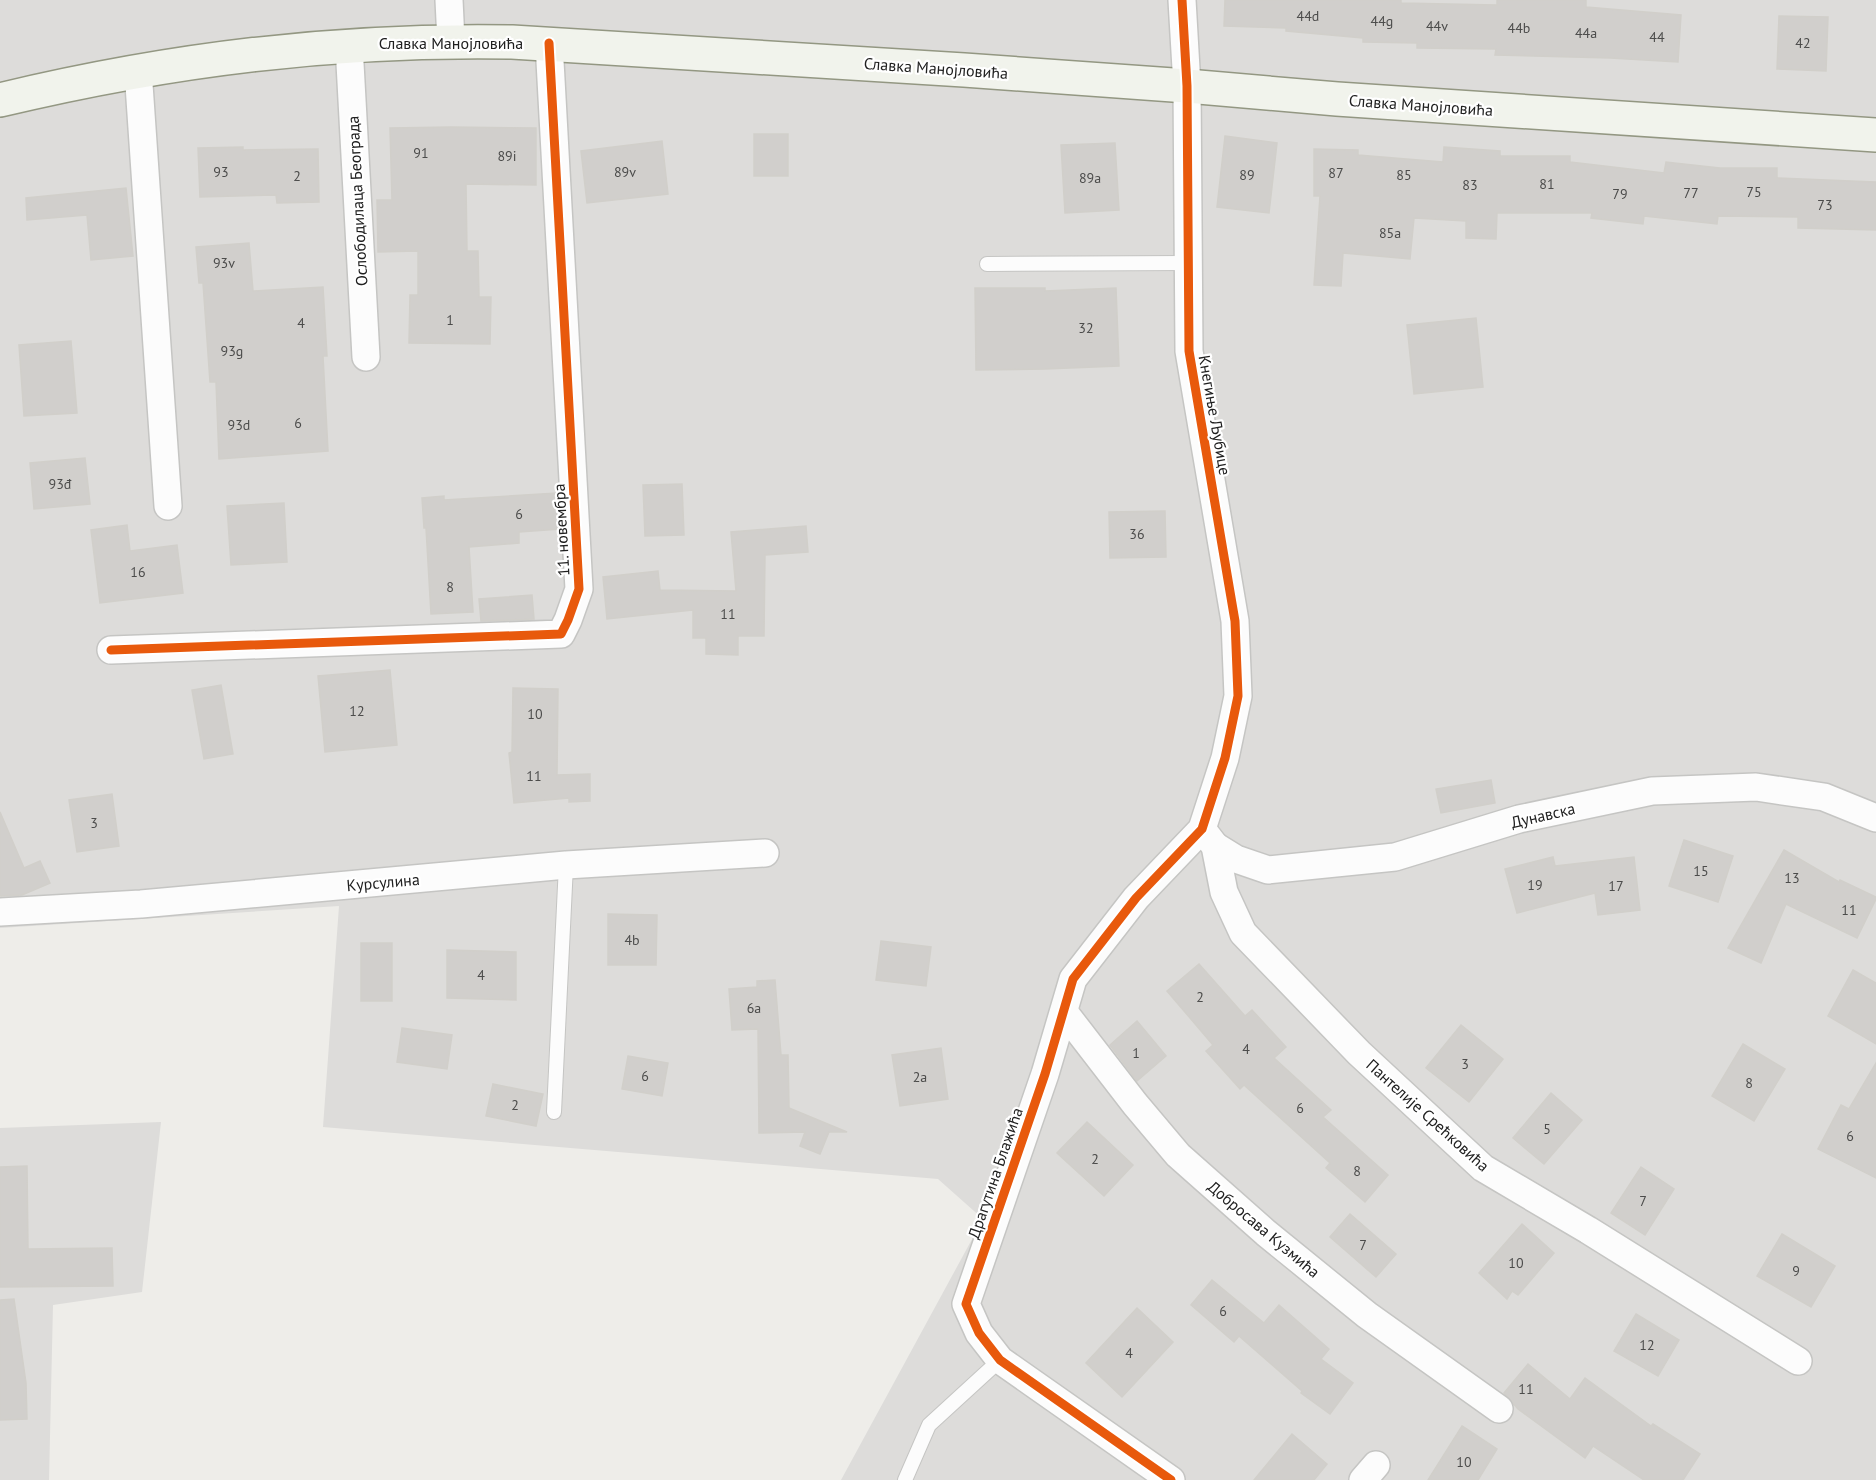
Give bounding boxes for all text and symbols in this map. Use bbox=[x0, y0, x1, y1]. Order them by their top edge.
house number: 44d bbox=[1297, 7, 1319, 25]
house number: 44g bbox=[1371, 12, 1393, 30]
house number: 44v bbox=[1426, 17, 1448, 35]
house number: 44b bbox=[1508, 19, 1530, 37]
house number: 44a bbox=[1575, 24, 1597, 42]
house number: 44 bbox=[1649, 28, 1665, 46]
street label: Славка Манојловића bbox=[379, 33, 523, 53]
house number: 42 bbox=[1795, 34, 1811, 52]
street label: Славка Манојловића bbox=[863, 53, 1009, 83]
street label: Славка Манојловића bbox=[1348, 90, 1494, 120]
street label: Ослободилаца Београда bbox=[343, 115, 371, 287]
house number: 91 bbox=[413, 144, 429, 162]
house number: 89i bbox=[497, 147, 517, 165]
house number: 93 bbox=[213, 163, 229, 181]
house number: 89v bbox=[614, 163, 636, 181]
house number: 87 bbox=[1328, 164, 1344, 182]
house number: 89 bbox=[1239, 166, 1255, 184]
house number: 85 bbox=[1396, 166, 1412, 184]
house number: 2 bbox=[293, 167, 301, 185]
house number: 89a bbox=[1079, 169, 1101, 187]
house number: 81 bbox=[1539, 175, 1555, 193]
house number: 83 bbox=[1462, 176, 1478, 194]
house number: 75 bbox=[1746, 183, 1762, 201]
house number: 77 bbox=[1683, 184, 1699, 202]
house number: 79 bbox=[1612, 185, 1628, 203]
house number: 73 bbox=[1817, 196, 1833, 214]
house number: 85a bbox=[1379, 224, 1401, 242]
house number: 93v bbox=[213, 254, 235, 272]
house number: 1 bbox=[446, 311, 454, 329]
house number: 4 bbox=[297, 314, 305, 332]
house number: 32 bbox=[1078, 319, 1094, 337]
house number: 93g bbox=[221, 342, 243, 360]
street label: Кнегиње Љубице bbox=[1195, 353, 1235, 477]
house number: 6 bbox=[294, 414, 302, 432]
house number: 93d bbox=[228, 416, 250, 434]
house number: 93đ bbox=[49, 475, 72, 493]
street label: 11. новембра bbox=[549, 483, 573, 577]
house number: 6 bbox=[515, 505, 523, 523]
house number: 36 bbox=[1129, 525, 1145, 543]
house number: 16 bbox=[130, 563, 146, 581]
house number: 8 bbox=[446, 578, 454, 596]
house number: 11 bbox=[720, 605, 736, 623]
house number: 12 bbox=[349, 702, 365, 720]
house number: 10 bbox=[527, 705, 543, 723]
house number: 11 bbox=[526, 767, 542, 785]
street label: Дунавска bbox=[1509, 798, 1577, 832]
house number: 3 bbox=[90, 814, 98, 832]
house number: 15 bbox=[1693, 862, 1709, 880]
street label: Курсулина bbox=[346, 869, 420, 895]
house number: 13 bbox=[1784, 869, 1800, 887]
house number: 19 bbox=[1527, 876, 1543, 894]
house number: 17 bbox=[1608, 877, 1624, 895]
house number: 11 bbox=[1841, 901, 1857, 919]
house number: 4b bbox=[624, 931, 640, 949]
house number: 4 bbox=[477, 966, 485, 984]
house number: 2 bbox=[1196, 988, 1204, 1006]
house number: 6a bbox=[747, 999, 761, 1017]
house number: 4 bbox=[1242, 1040, 1250, 1058]
house number: 1 bbox=[1132, 1044, 1140, 1062]
street label: Пантелије Срећковића bbox=[1362, 1054, 1494, 1176]
house number: 3 bbox=[1461, 1055, 1469, 1073]
house number: 6 bbox=[641, 1067, 649, 1085]
house number: 2a bbox=[913, 1068, 927, 1086]
house number: 8 bbox=[1745, 1074, 1753, 1092]
house number: 2 bbox=[511, 1096, 519, 1114]
house number: 6 bbox=[1296, 1099, 1304, 1117]
street label: Драгутина Блажића bbox=[963, 1105, 1027, 1241]
house number: 5 bbox=[1543, 1120, 1551, 1138]
house number: 6 bbox=[1846, 1127, 1854, 1145]
house number: 2 bbox=[1091, 1150, 1099, 1168]
house number: 8 bbox=[1353, 1162, 1361, 1180]
street label: Добросава Кузмића bbox=[1204, 1176, 1324, 1282]
house number: 7 bbox=[1639, 1192, 1647, 1210]
house number: 7 bbox=[1359, 1236, 1367, 1254]
house number: 10 bbox=[1508, 1254, 1524, 1272]
house number: 9 bbox=[1792, 1262, 1800, 1280]
house number: 6 bbox=[1219, 1302, 1227, 1320]
house number: 12 bbox=[1639, 1336, 1655, 1354]
house number: 4 bbox=[1125, 1344, 1133, 1362]
house number: 11 bbox=[1518, 1380, 1534, 1398]
house number: 10 bbox=[1456, 1453, 1472, 1471]

